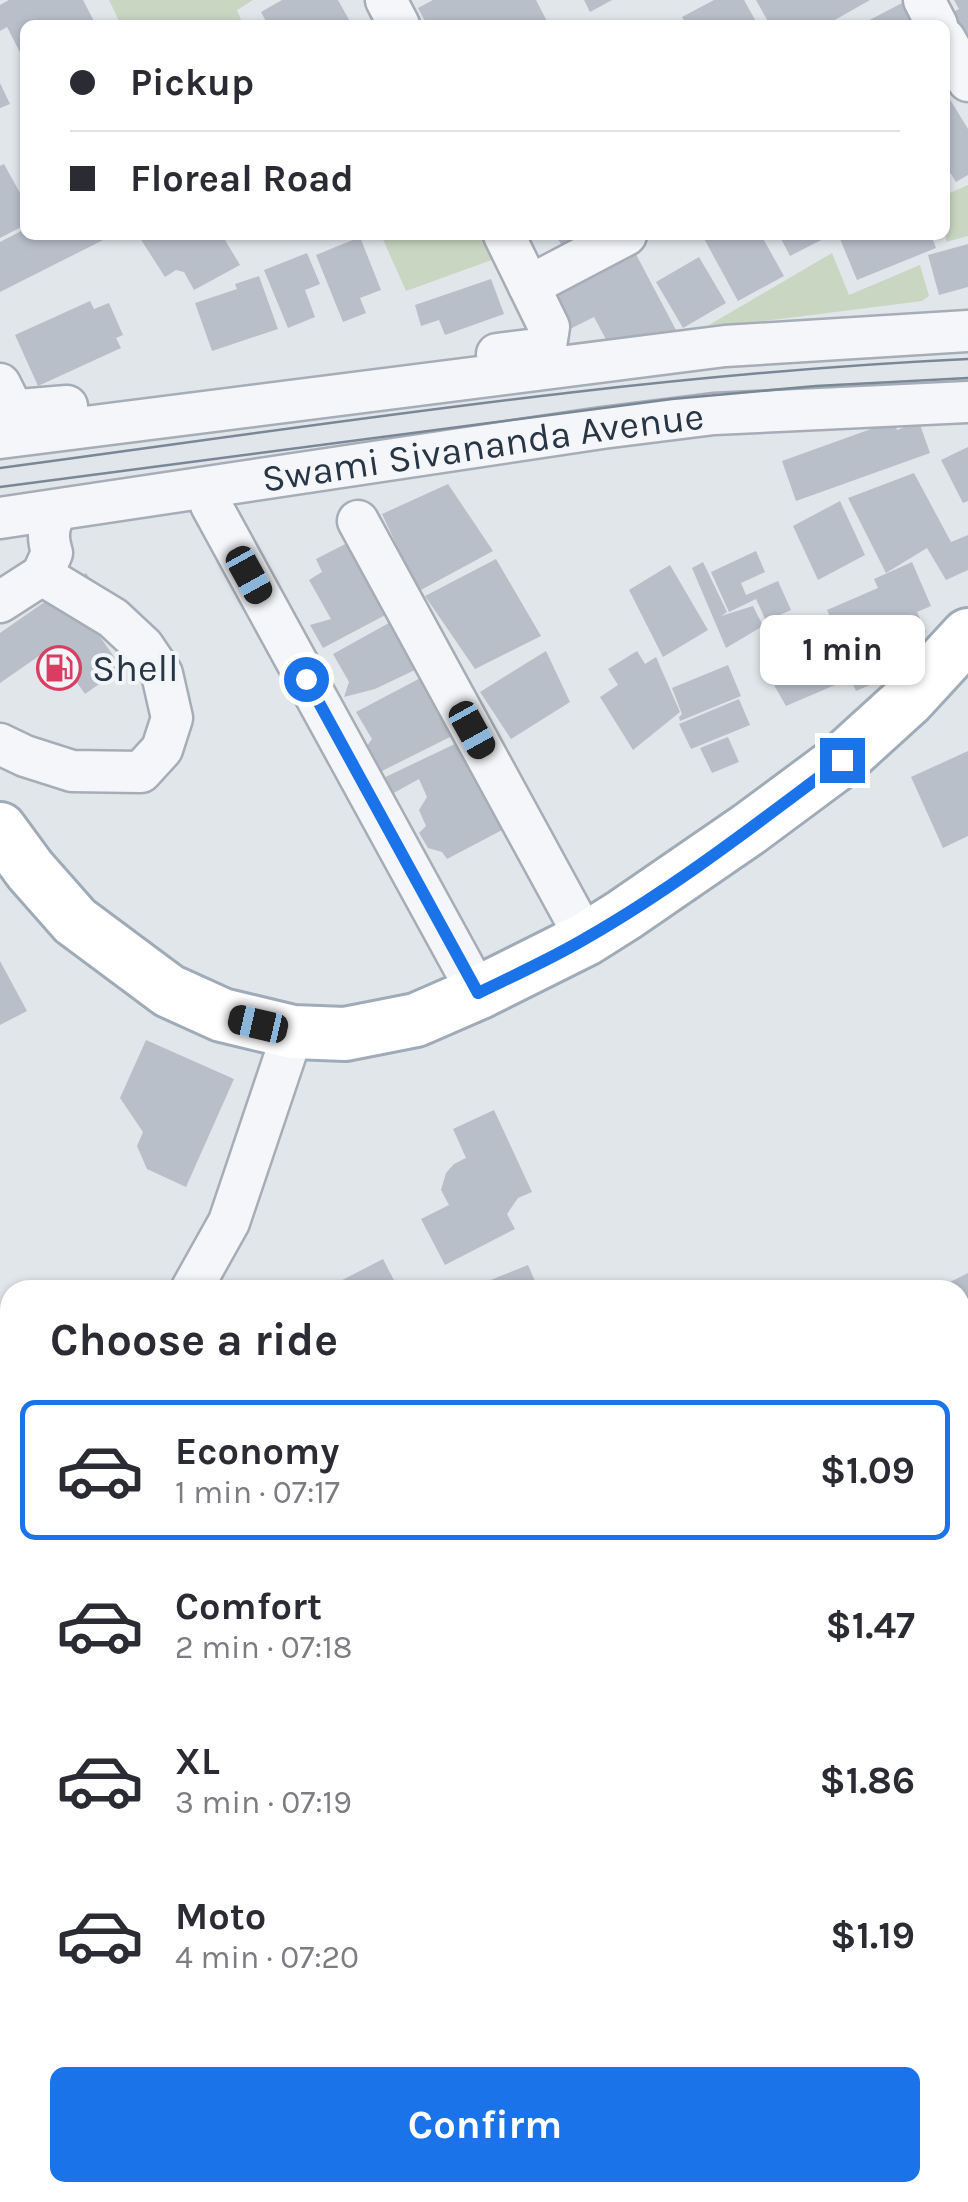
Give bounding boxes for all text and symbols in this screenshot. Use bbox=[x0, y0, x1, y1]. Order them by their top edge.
text: Pickup bbox=[130, 60, 254, 105]
text: Floreal Road bbox=[130, 156, 354, 201]
street label: Swami Sivananda Avenue bbox=[259, 393, 706, 501]
car bbox=[221, 541, 277, 609]
callout: 1 min bbox=[760, 615, 924, 685]
text: 1 min bbox=[802, 631, 883, 668]
fuel station icon: Shell bbox=[36, 645, 82, 691]
place label: Shell bbox=[92, 646, 179, 691]
route start bbox=[284, 657, 329, 702]
car bbox=[444, 696, 500, 764]
route end bbox=[820, 738, 865, 783]
car bbox=[225, 1003, 291, 1045]
text: Choose a ride bbox=[50, 1314, 338, 1366]
icon: car bbox=[55, 1425, 145, 1515]
text: Economy bbox=[175, 1429, 339, 1474]
text: $1.09 bbox=[820, 1448, 915, 1493]
text: 1 min · 07:17 bbox=[175, 1474, 340, 1511]
icon: car bbox=[55, 1580, 145, 1670]
text: Comfort bbox=[175, 1584, 322, 1629]
text: $1.47 bbox=[826, 1603, 915, 1648]
text: 2 min · 07:18 bbox=[175, 1629, 352, 1666]
icon: car bbox=[55, 1735, 145, 1825]
text: XL bbox=[175, 1739, 220, 1784]
text: $1.86 bbox=[819, 1758, 915, 1803]
text: 3 min · 07:19 bbox=[175, 1784, 352, 1821]
icon: car bbox=[55, 1890, 145, 1980]
text: Moto bbox=[175, 1894, 266, 1939]
text: $1.19 bbox=[830, 1913, 915, 1958]
text: 4 min · 07:20 bbox=[175, 1939, 359, 1976]
button: Confirm bbox=[50, 2067, 920, 2182]

